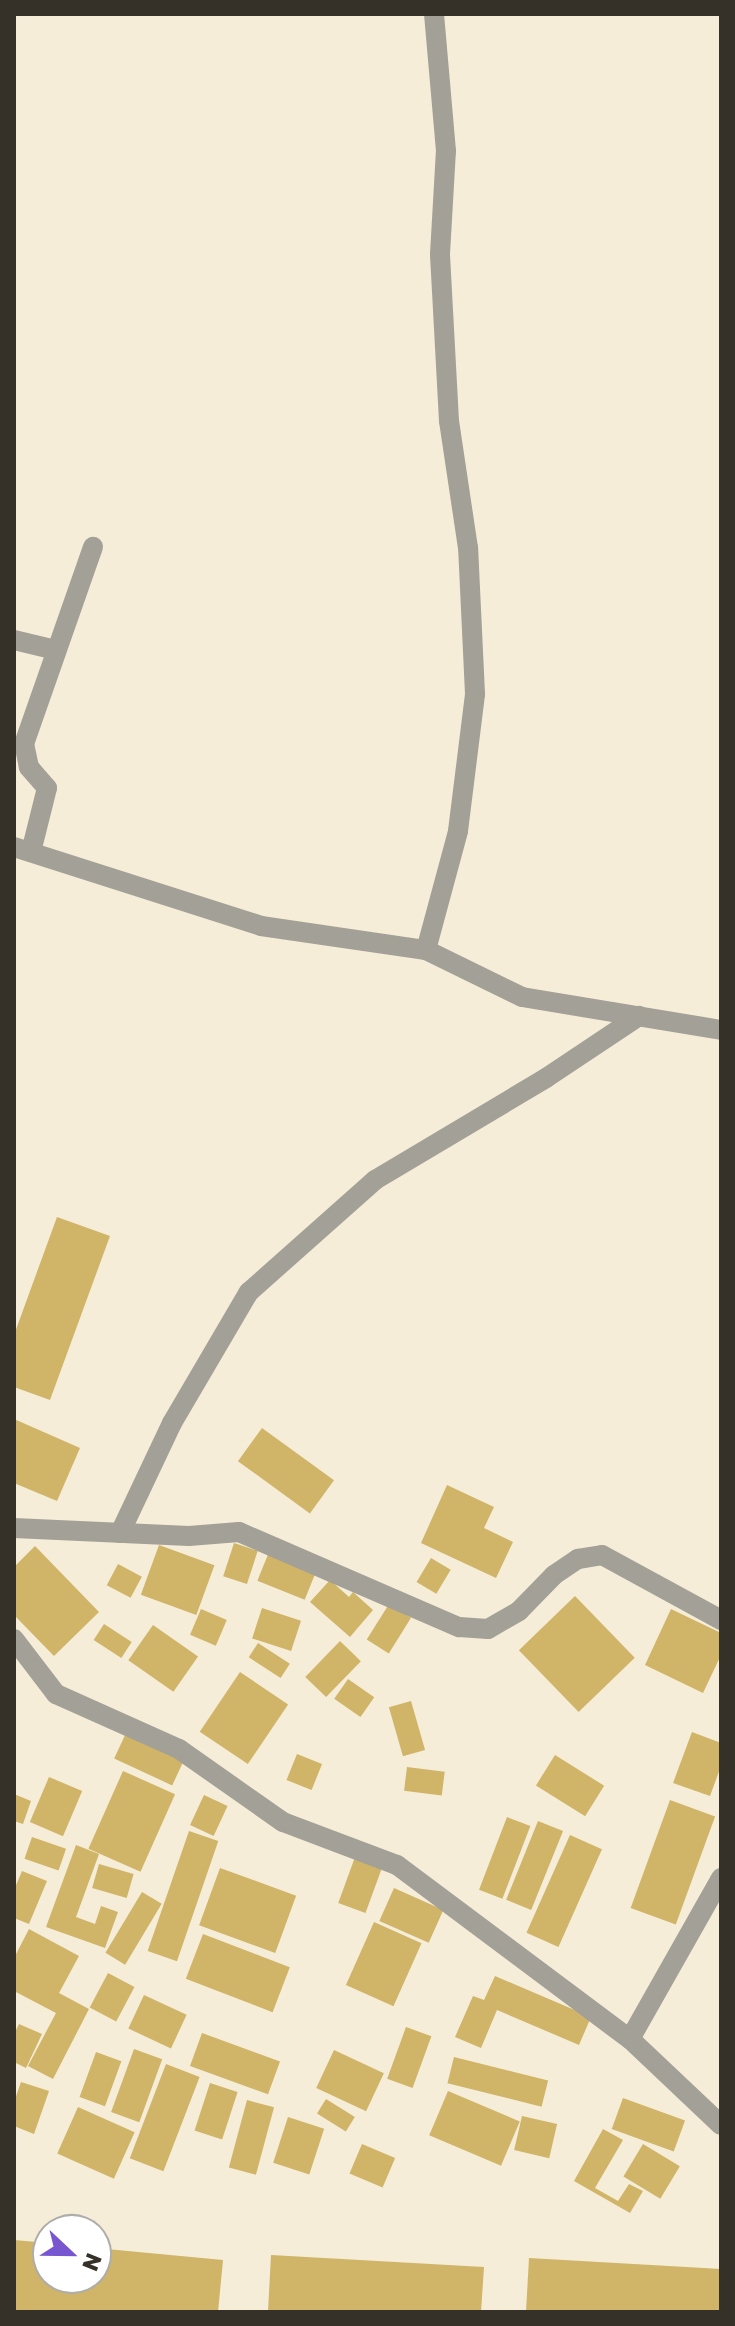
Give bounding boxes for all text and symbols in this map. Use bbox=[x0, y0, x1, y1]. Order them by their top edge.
north arrow bbox=[32, 2214, 112, 2294]
text: N bbox=[77, 2250, 109, 2275]

